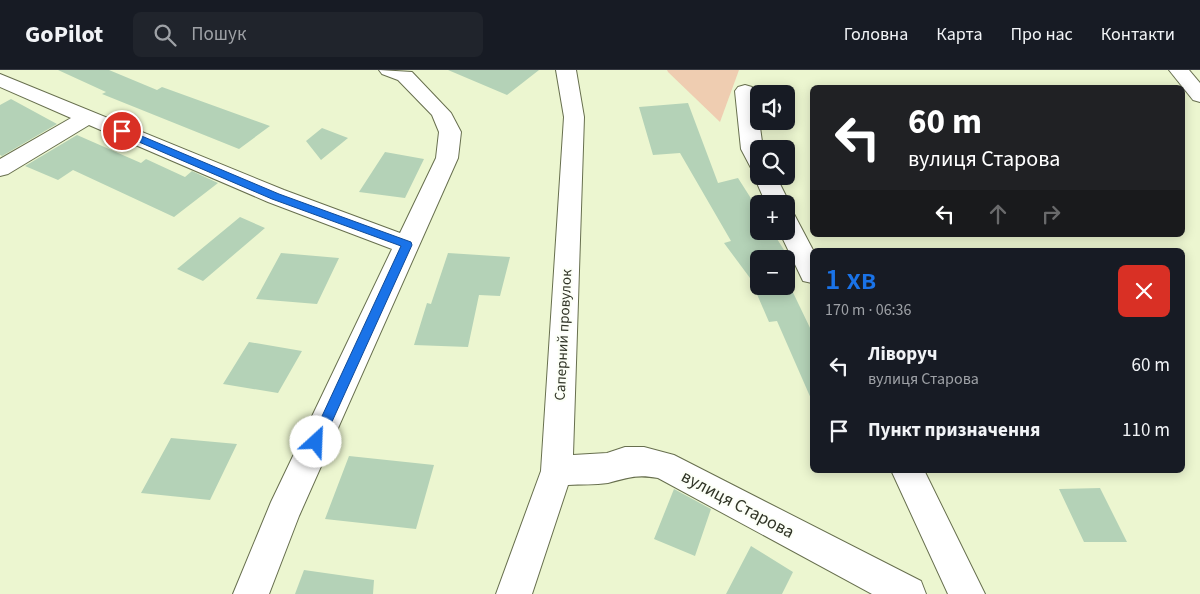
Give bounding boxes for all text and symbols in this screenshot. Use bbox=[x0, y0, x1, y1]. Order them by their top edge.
search box bbox=[133, 12, 483, 57]
text: GoPilot bbox=[25, 17, 103, 52]
icon: search bbox=[151, 21, 179, 49]
text: Пошук bbox=[191, 21, 246, 48]
text: Головна bbox=[844, 22, 908, 47]
text: Карта bbox=[936, 22, 982, 47]
text: Про нас bbox=[1010, 22, 1073, 47]
text: Контакти bbox=[1101, 22, 1175, 47]
map controls bbox=[750, 85, 795, 295]
button: sound bbox=[750, 85, 795, 130]
text: 60 m bbox=[908, 97, 982, 147]
icon: left bbox=[825, 105, 890, 170]
pin bbox=[101, 110, 143, 152]
icon: arrive bbox=[108, 117, 136, 145]
button: search bbox=[750, 140, 795, 185]
text: вулиця Старова bbox=[908, 143, 1060, 175]
button: + bbox=[750, 195, 795, 240]
icon: left bbox=[931, 200, 959, 228]
icon: ahead bbox=[984, 200, 1012, 228]
icon: right bbox=[1037, 200, 1065, 228]
button: − bbox=[750, 250, 795, 295]
text: 1 хв bbox=[825, 258, 876, 301]
button: close bbox=[1118, 265, 1170, 317]
street label: Саперний провулок bbox=[550, 268, 577, 401]
text: 170 m · 06:36 bbox=[825, 299, 912, 321]
text: Ліворуч bbox=[868, 341, 937, 368]
icon: left bbox=[825, 352, 853, 380]
text: 60 m bbox=[1132, 352, 1170, 379]
text: вулиця Старова bbox=[868, 368, 979, 390]
position arrow bbox=[289, 415, 341, 467]
icon: arrive bbox=[825, 417, 853, 445]
text: Пункт призначення bbox=[868, 417, 1040, 444]
text: 110 m bbox=[1122, 417, 1170, 444]
street label: вулиця Старова bbox=[677, 464, 799, 545]

